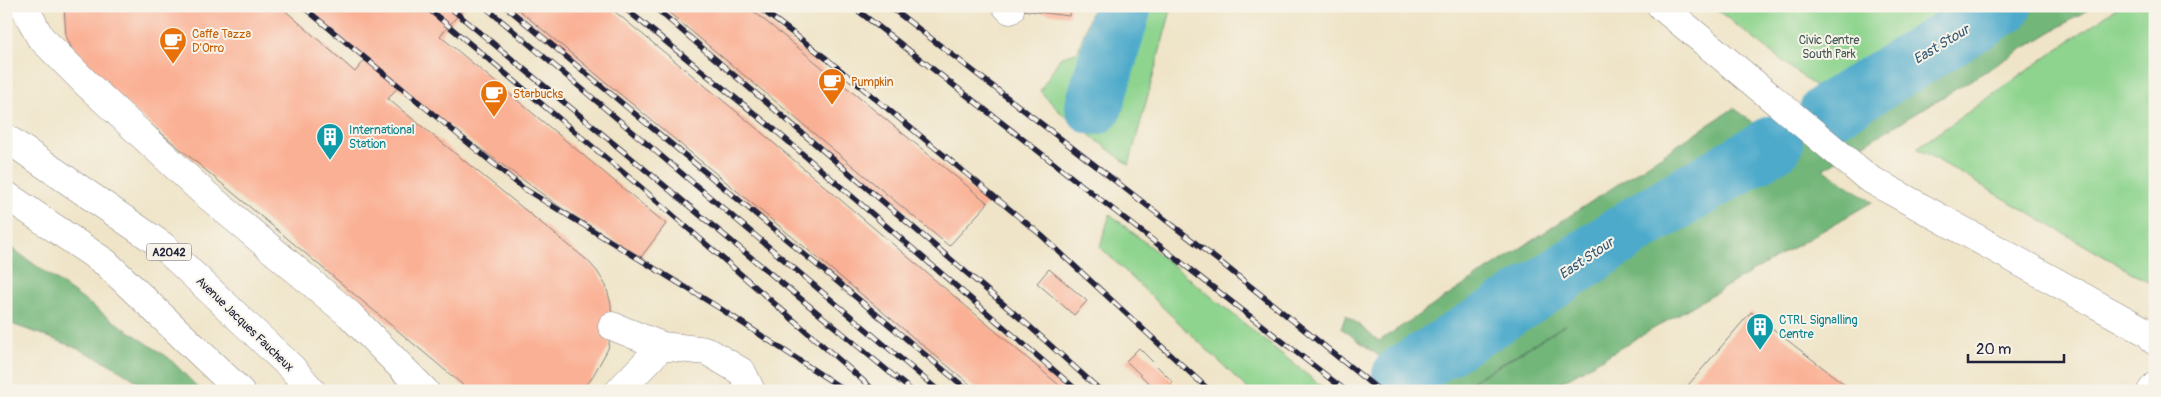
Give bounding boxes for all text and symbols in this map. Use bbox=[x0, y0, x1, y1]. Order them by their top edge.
water label: East Stour bbox=[1910, 20, 1974, 68]
cafe icon: Caffe Tazza D'Orro bbox=[158, 26, 188, 65]
place label: Caffe Tazza D'Orro bbox=[192, 27, 251, 56]
park label: Civic Centre South Park bbox=[1799, 33, 1859, 62]
cafe icon: Pumpkin bbox=[817, 67, 847, 106]
place label: Pumpkin bbox=[851, 75, 894, 90]
cafe icon: Starbucks bbox=[479, 79, 509, 118]
place label: Starbucks bbox=[513, 87, 564, 102]
building icon: International Station bbox=[315, 122, 345, 161]
place label: International Station bbox=[349, 123, 415, 152]
water label: East Stour bbox=[1556, 233, 1618, 283]
road number: A2042 bbox=[146, 243, 192, 260]
street label: Avenue Jacques Faucheux bbox=[193, 274, 297, 375]
building icon: CTRL Signalling Centre bbox=[1745, 312, 1775, 351]
place label: CTRL Signalling Centre bbox=[1779, 313, 1857, 342]
scale bar bbox=[1968, 332, 2065, 364]
text: 20 m bbox=[1976, 340, 2011, 359]

